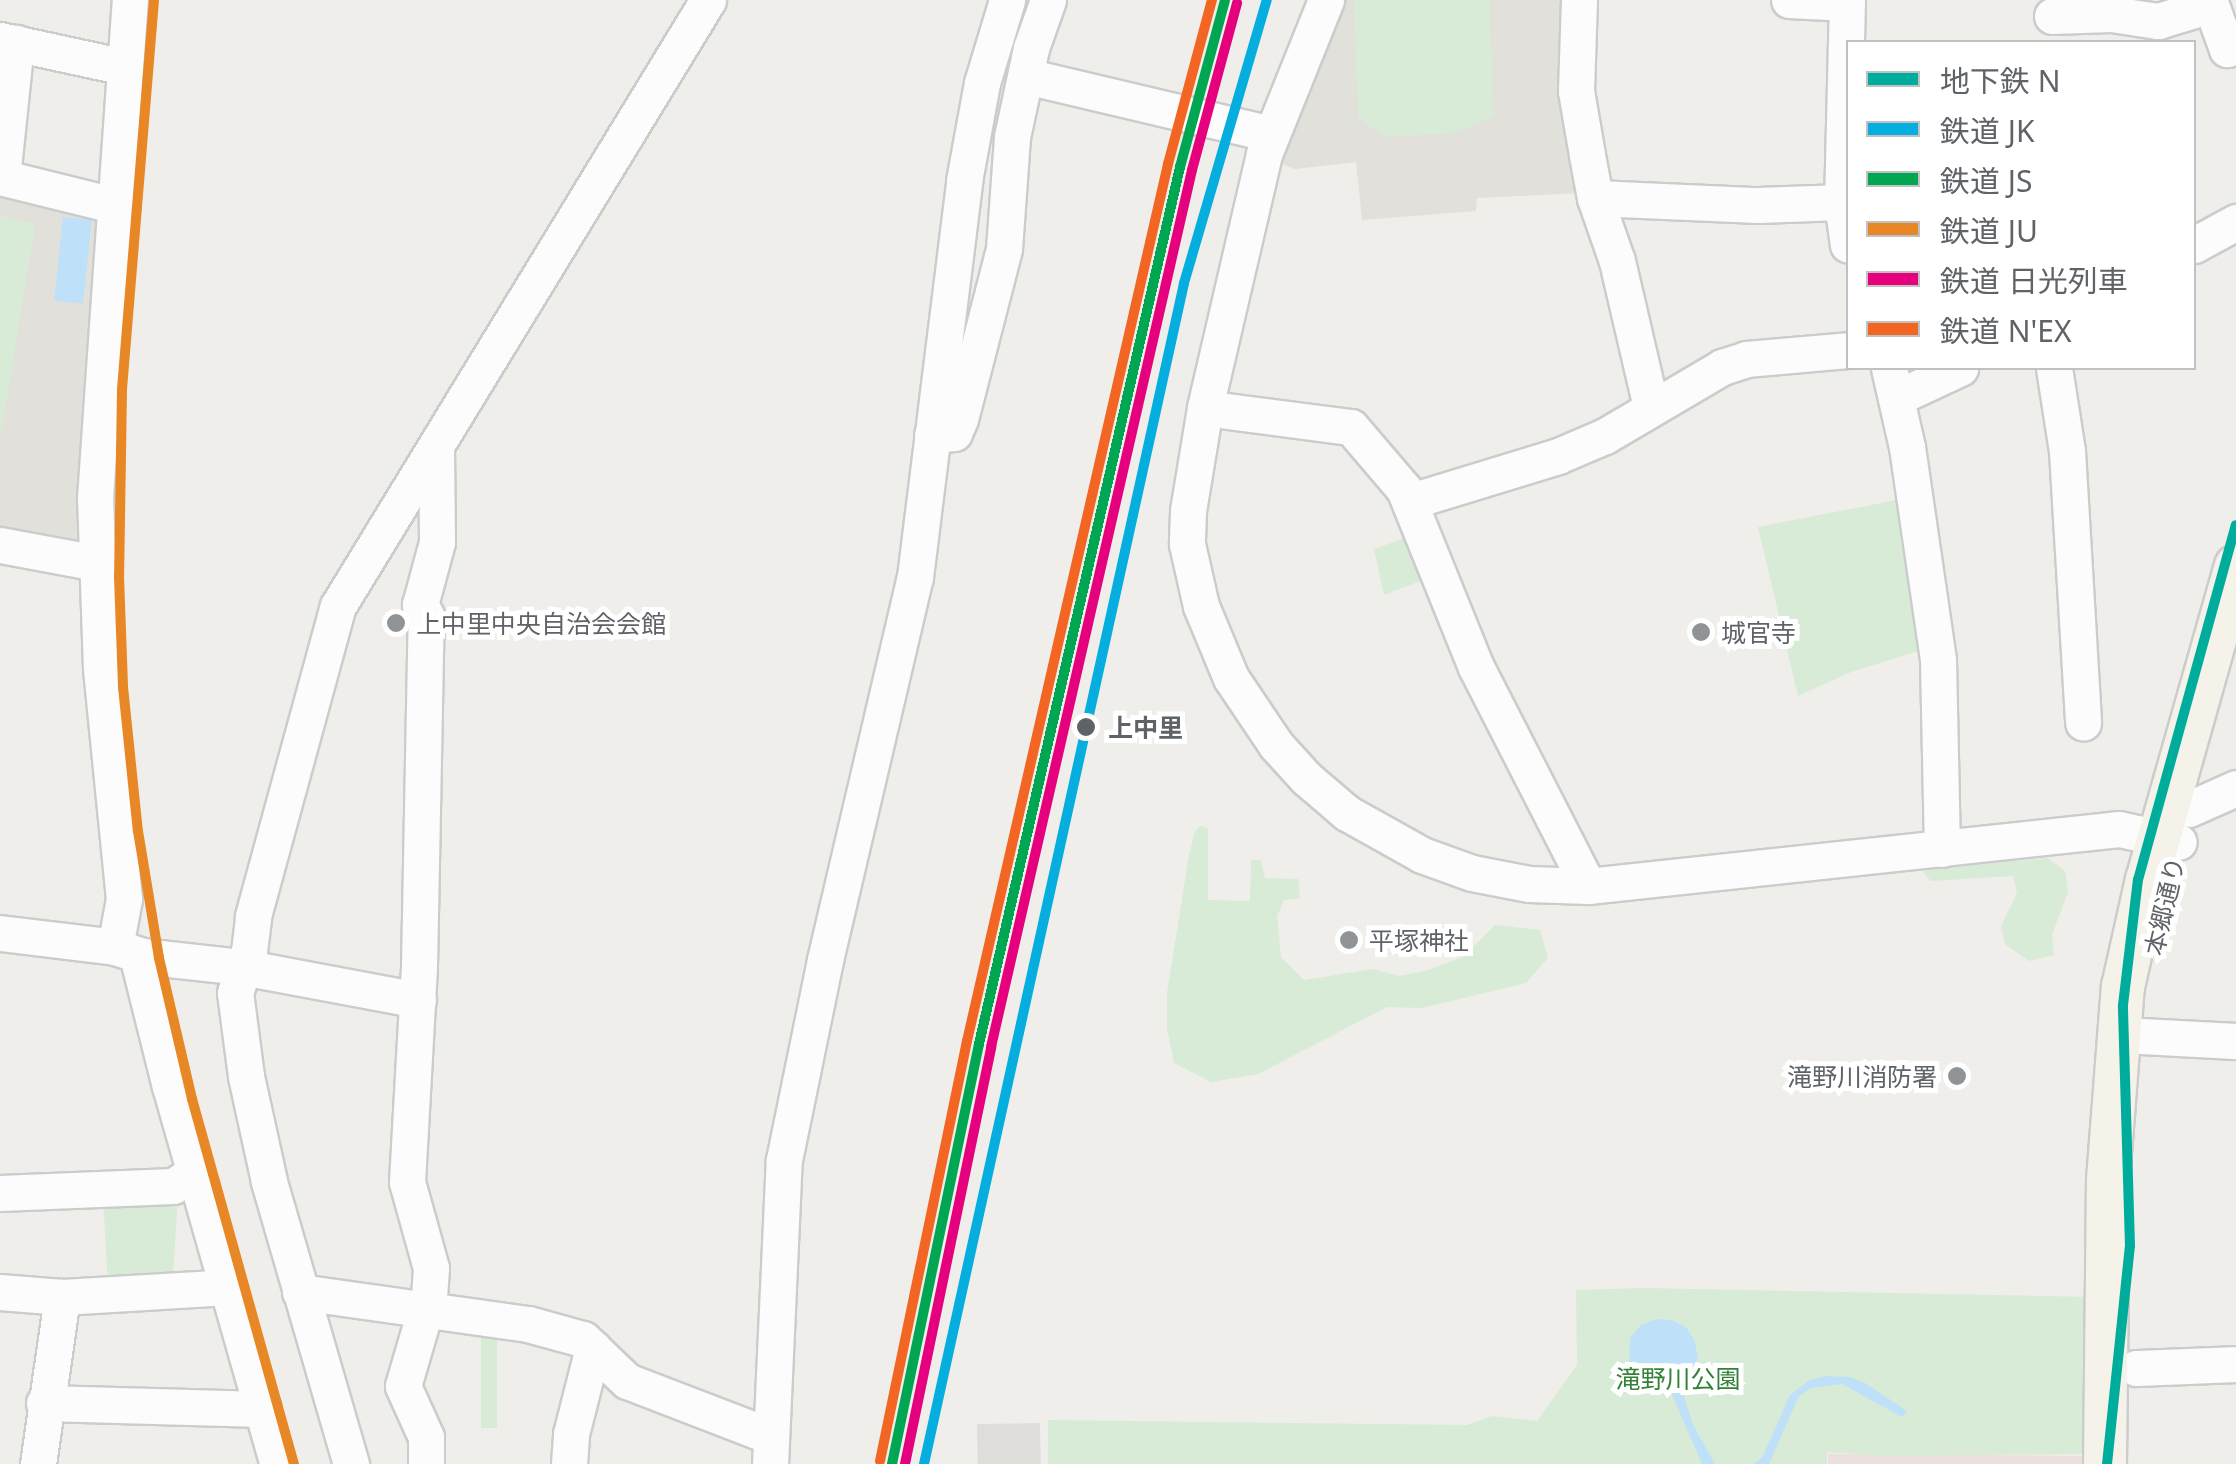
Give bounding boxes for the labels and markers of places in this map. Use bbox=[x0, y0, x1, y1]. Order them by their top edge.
place label: 上中里中央自治会会館 bbox=[416, 608, 666, 638]
marker: 上中里中央自治会会館 bbox=[385, 612, 407, 634]
place label: 城官寺 bbox=[1721, 617, 1796, 647]
marker: 城官寺 bbox=[1690, 621, 1712, 643]
place label: 上中里 bbox=[1108, 712, 1183, 742]
marker: 上中里 bbox=[1073, 714, 1099, 740]
place label: 平塚神社 bbox=[1369, 925, 1469, 955]
marker: 平塚神社 bbox=[1338, 929, 1360, 951]
place label: 滝野川消防署 bbox=[1787, 1061, 1937, 1091]
marker: 滝野川消防署 bbox=[1946, 1065, 1968, 1087]

